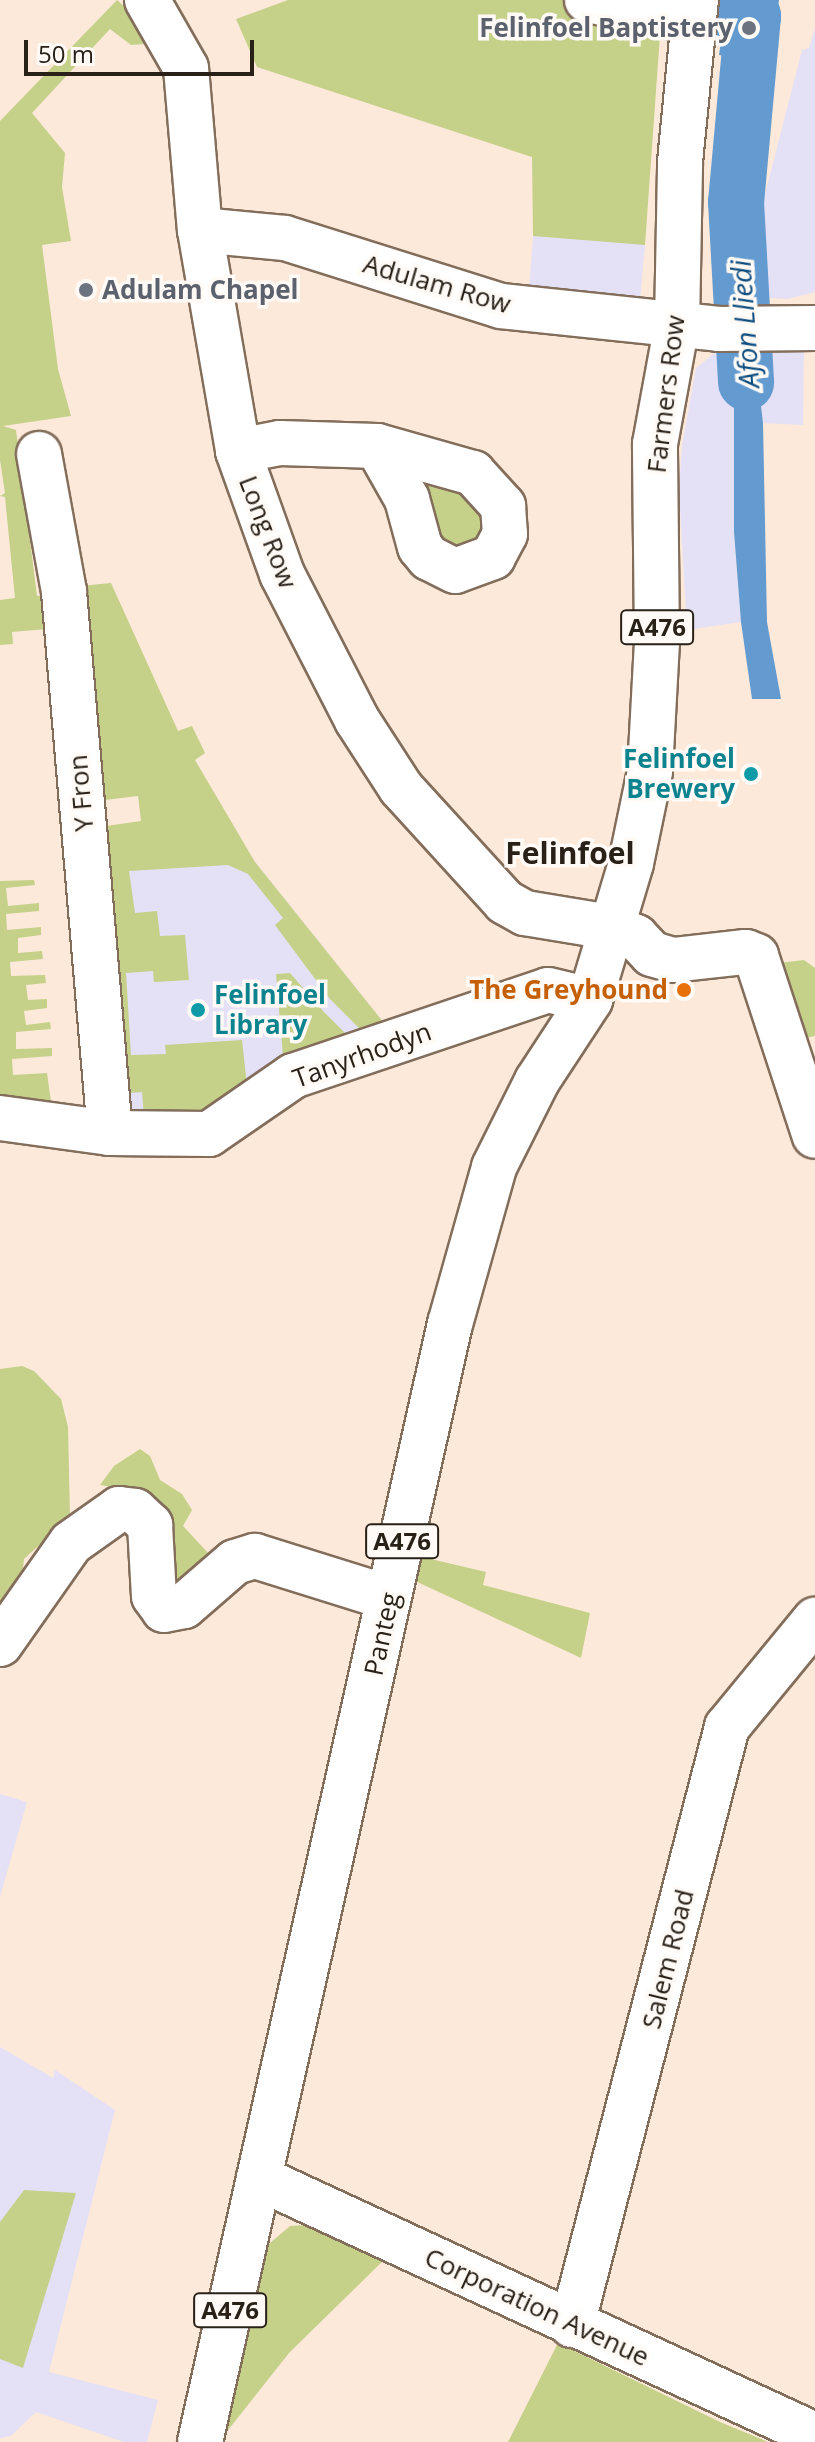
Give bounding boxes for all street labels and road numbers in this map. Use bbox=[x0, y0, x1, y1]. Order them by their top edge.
street label: Adulam Row bbox=[360, 248, 514, 320]
street label: Farmers Row bbox=[641, 313, 691, 475]
street label: Long Row bbox=[232, 471, 304, 593]
road number: A476 bbox=[619, 607, 695, 647]
street label: Y Fron bbox=[62, 753, 100, 833]
street label: Tanyrhodyn bbox=[289, 1016, 435, 1094]
road number: A476 bbox=[364, 1521, 440, 1561]
street label: Panteg bbox=[358, 1590, 406, 1678]
street label: Salem Road bbox=[636, 1886, 700, 2032]
street label: Corporation Avenue bbox=[420, 2241, 654, 2373]
road number: A476 bbox=[192, 2290, 268, 2330]

